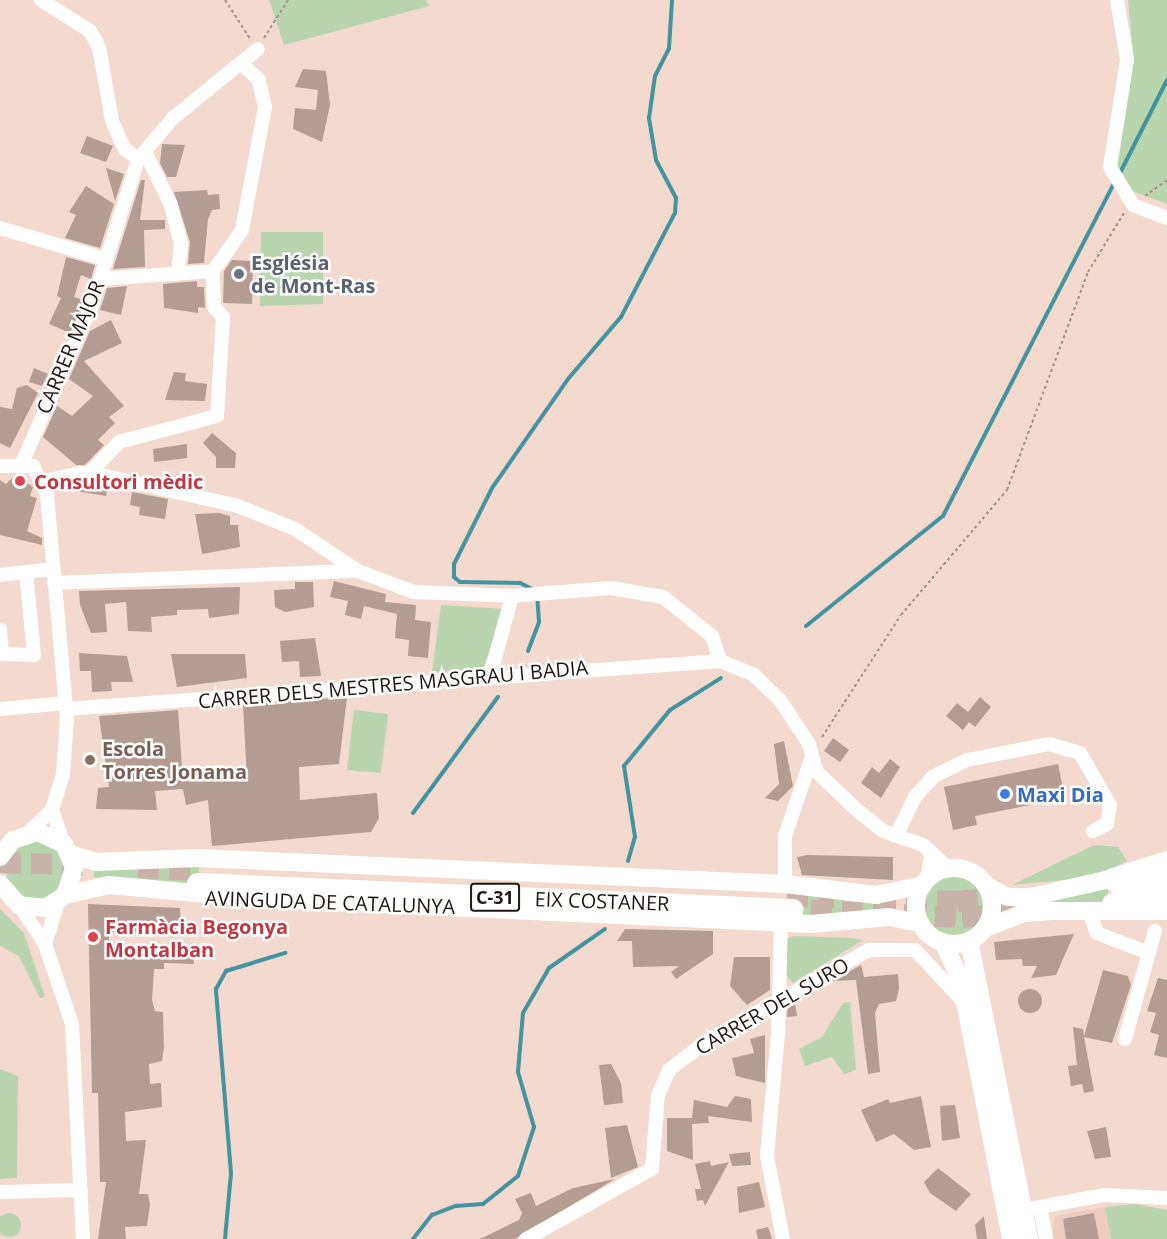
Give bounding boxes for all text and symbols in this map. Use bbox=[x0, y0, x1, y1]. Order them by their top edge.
place label: Església de Mont-Ras bbox=[251, 250, 375, 297]
marker: Església de Mont-Ras bbox=[232, 267, 246, 281]
street label: CARRER MAJOR bbox=[31, 277, 109, 417]
place label: Consultori mèdic bbox=[34, 469, 203, 493]
marker: Consultori mèdic bbox=[11, 472, 29, 490]
street label: CARRER DELS MESTRES MASGRAU I BADIA bbox=[197, 655, 589, 713]
place label: Escola Torres Jonama bbox=[102, 736, 247, 783]
marker: Escola Torres Jonama bbox=[83, 753, 97, 767]
place label: Maxi Dia bbox=[1017, 782, 1104, 806]
marker: Maxi Dia bbox=[998, 787, 1012, 801]
road number: C-31 bbox=[470, 882, 520, 912]
street label: AVINGUDA DE CATALUNYA bbox=[204, 886, 456, 918]
street label: EIX COSTANER bbox=[534, 887, 670, 915]
place label: Farmàcia Begonya Montalban bbox=[105, 914, 288, 961]
marker: Farmàcia Begonya Montalban bbox=[86, 930, 100, 944]
street label: CARRER DEL SURO bbox=[691, 952, 853, 1060]

